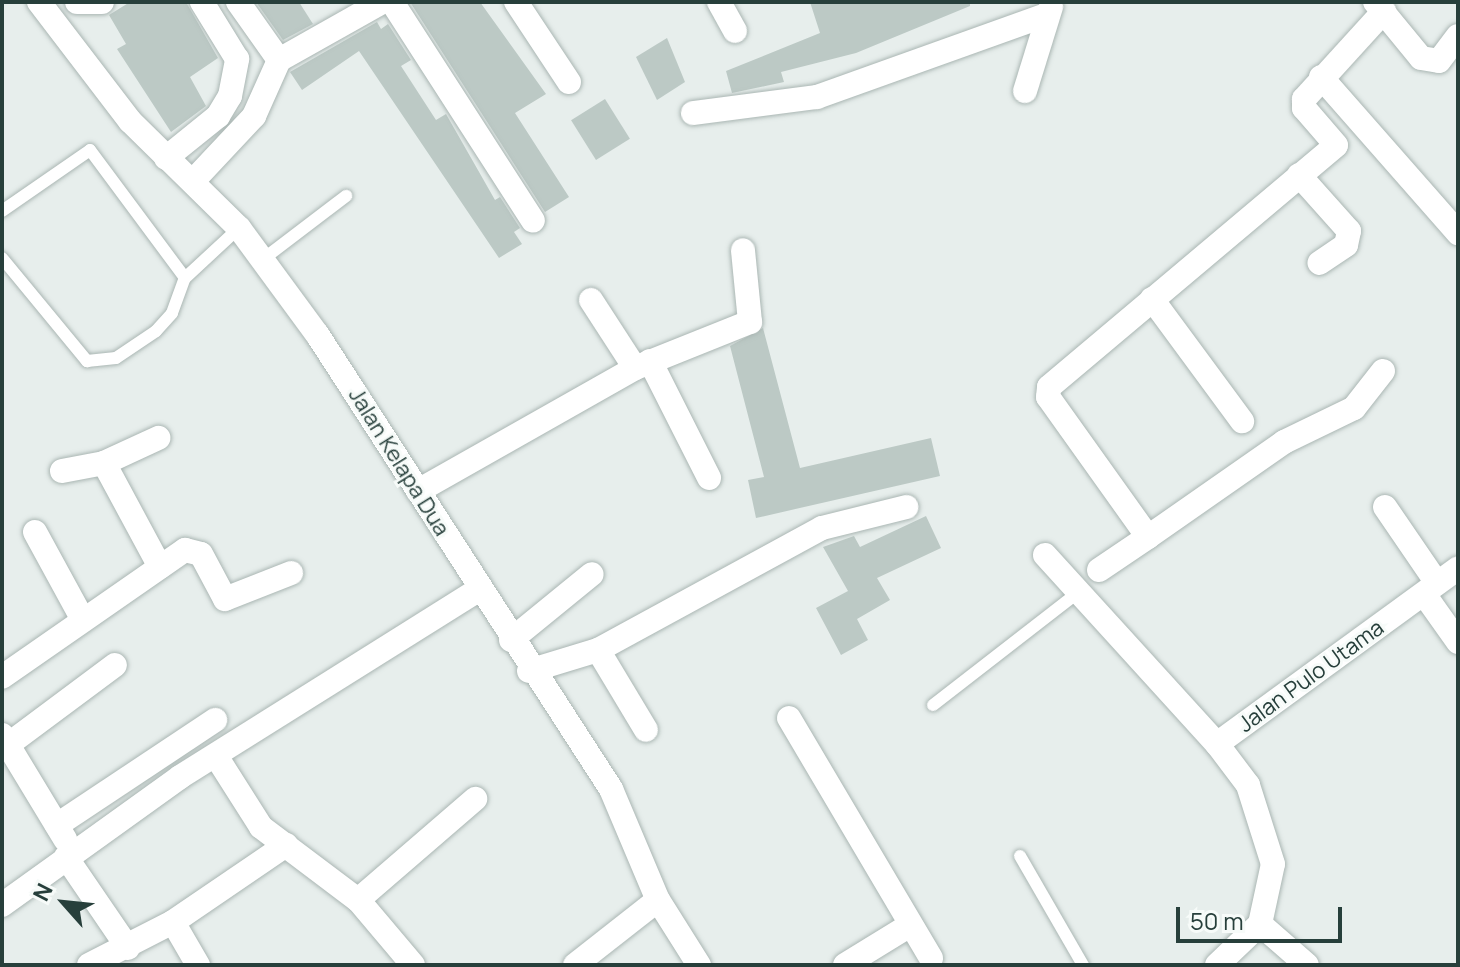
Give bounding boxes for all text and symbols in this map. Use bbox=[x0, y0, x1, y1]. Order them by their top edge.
street label: Jalan Kelapa Dua bbox=[343, 383, 455, 541]
street label: Jalan Pulo Utama bbox=[1233, 614, 1389, 738]
north arrow bbox=[24, 863, 104, 943]
text: N bbox=[26, 878, 60, 906]
scale bar bbox=[1180, 891, 1346, 941]
text: 50 m bbox=[1190, 904, 1244, 937]

